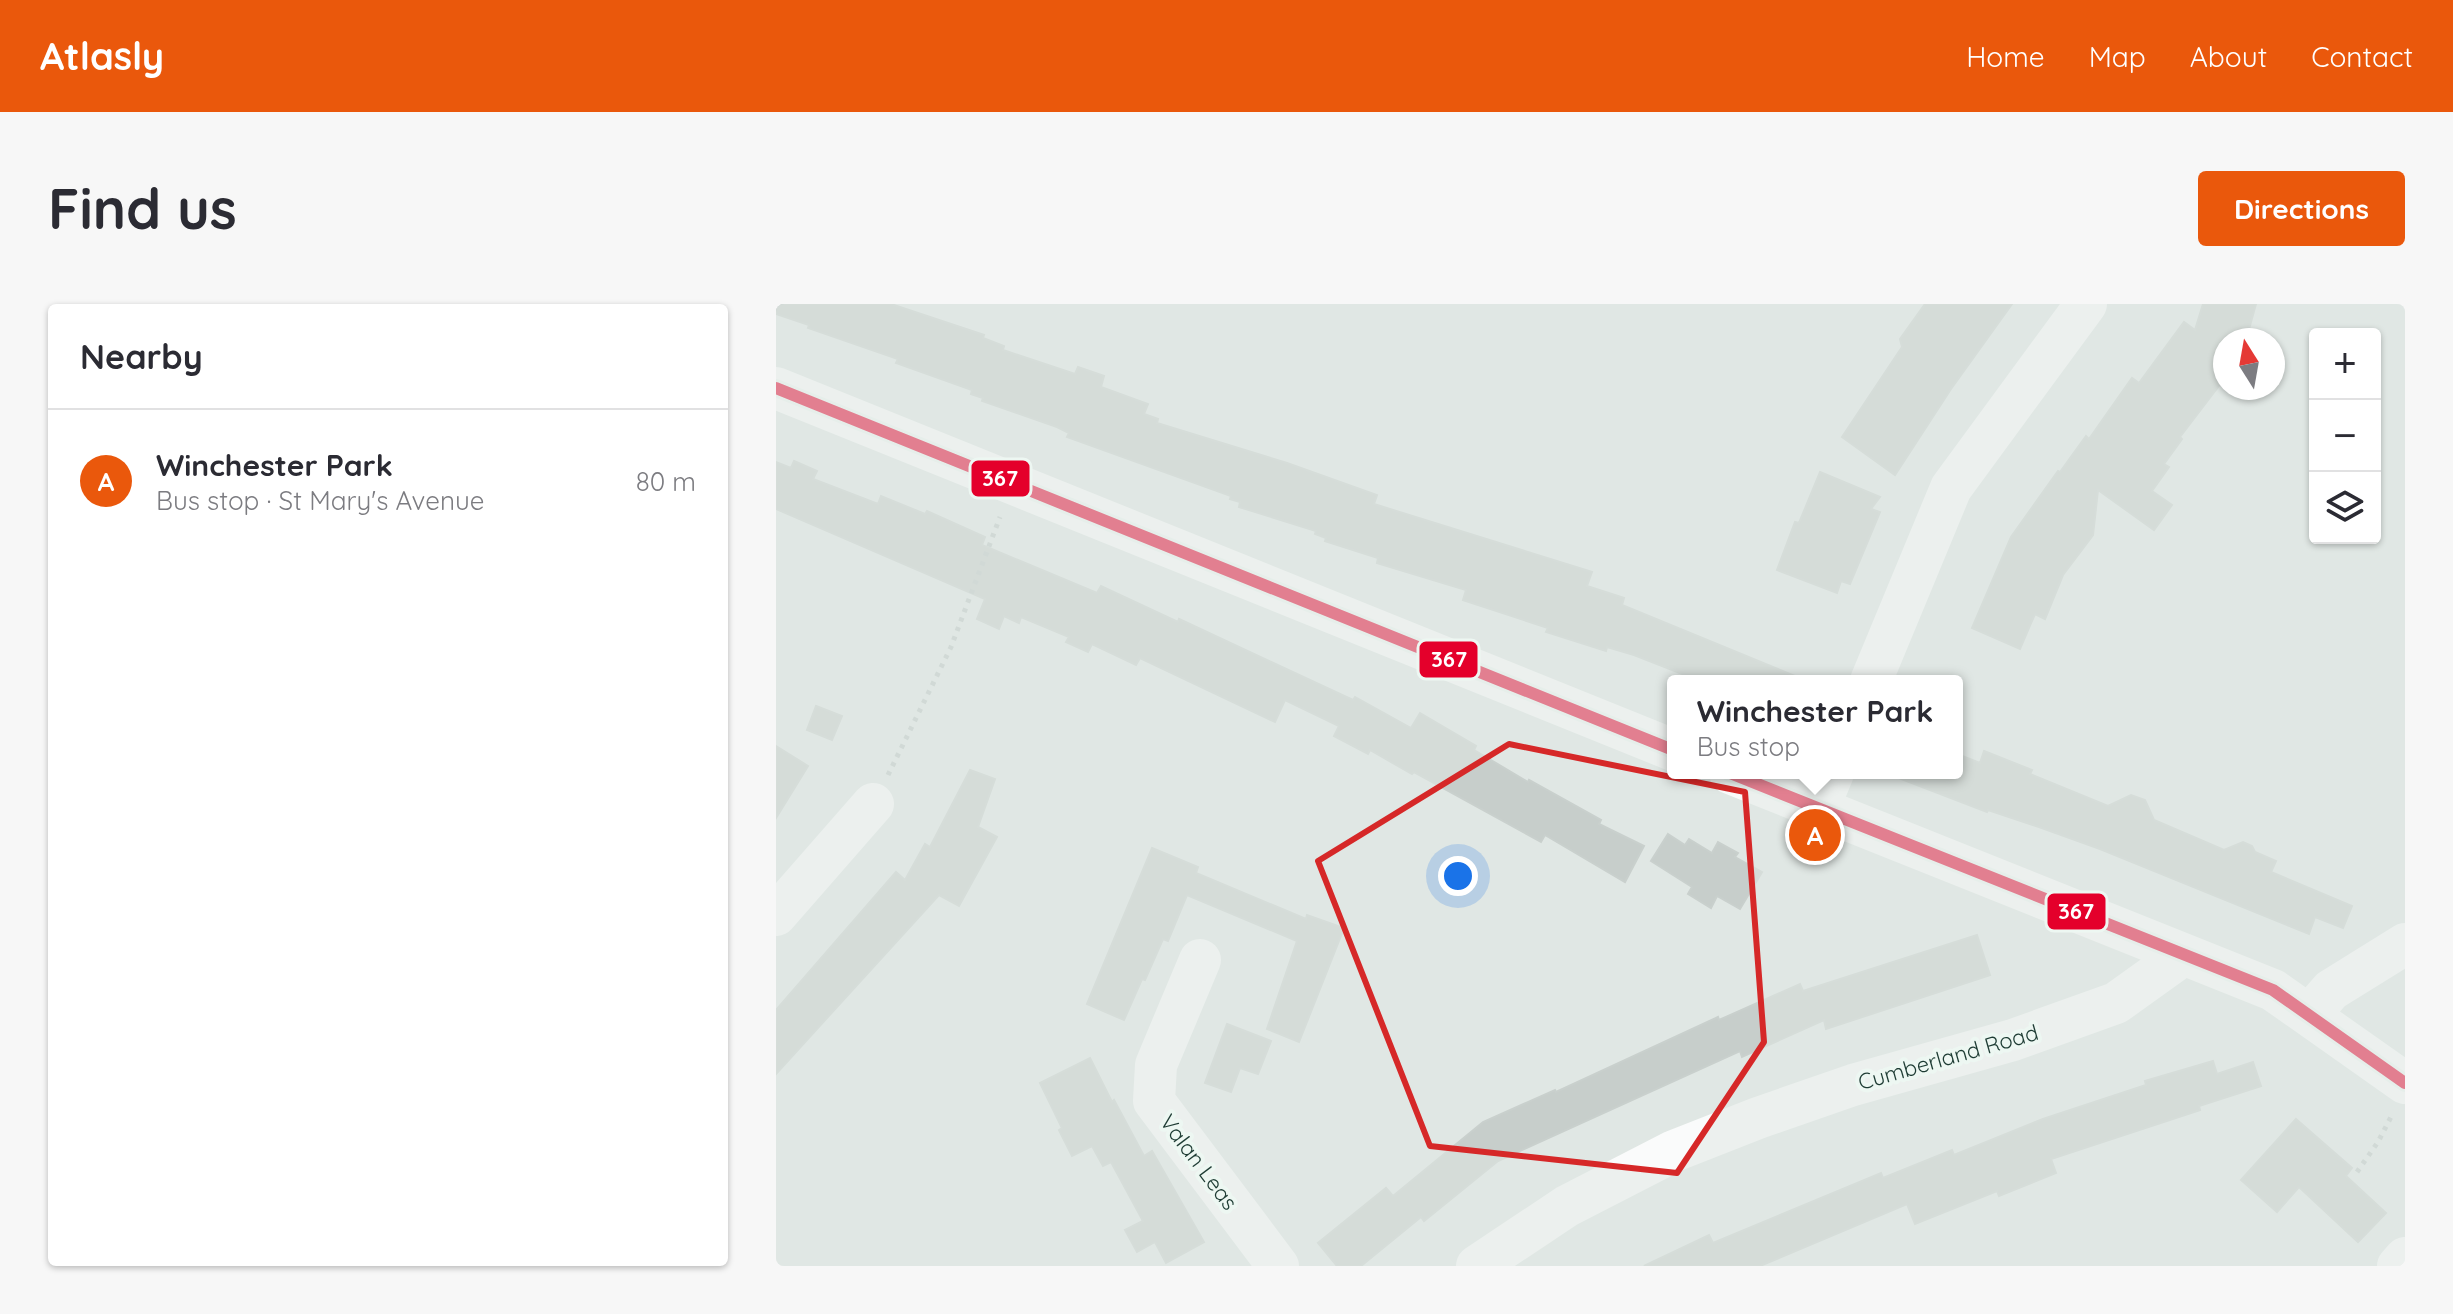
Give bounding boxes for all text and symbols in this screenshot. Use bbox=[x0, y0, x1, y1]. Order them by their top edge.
text: Atlasly bbox=[40, 32, 164, 80]
text: Home bbox=[1966, 39, 2045, 74]
text: Map bbox=[2089, 39, 2146, 74]
text: About bbox=[2190, 39, 2267, 74]
text: Contact bbox=[2311, 39, 2413, 74]
button: Directions bbox=[2198, 171, 2405, 246]
text: Find us bbox=[48, 173, 237, 243]
north arrow bbox=[2213, 328, 2285, 400]
map controls bbox=[2309, 328, 2381, 544]
button: + bbox=[2309, 328, 2381, 400]
text: Nearby bbox=[80, 335, 203, 378]
button: − bbox=[2309, 400, 2381, 472]
text: Winchester Park bbox=[156, 446, 393, 484]
line badge: 367 bbox=[970, 459, 1031, 498]
text: 367 bbox=[982, 464, 1018, 492]
text: A bbox=[98, 465, 114, 498]
text: 80 m bbox=[636, 465, 696, 498]
button: layers bbox=[2309, 472, 2381, 544]
text: Bus stop · St Mary's Avenue bbox=[156, 484, 484, 517]
line badge: 367 bbox=[1418, 640, 1479, 679]
text: 367 bbox=[1431, 645, 1467, 673]
popup bbox=[1667, 675, 1963, 779]
text: Winchester Park bbox=[1697, 692, 1933, 730]
text: Bus stop bbox=[1697, 730, 1800, 763]
pin: A bbox=[1789, 805, 1841, 865]
your location bbox=[1438, 856, 1478, 896]
line badge: 367 bbox=[2046, 892, 2107, 931]
text: 367 bbox=[2058, 897, 2094, 925]
street label: Cumberland Road bbox=[1855, 1018, 2041, 1096]
street label: Valan Leas bbox=[1154, 1109, 1244, 1215]

